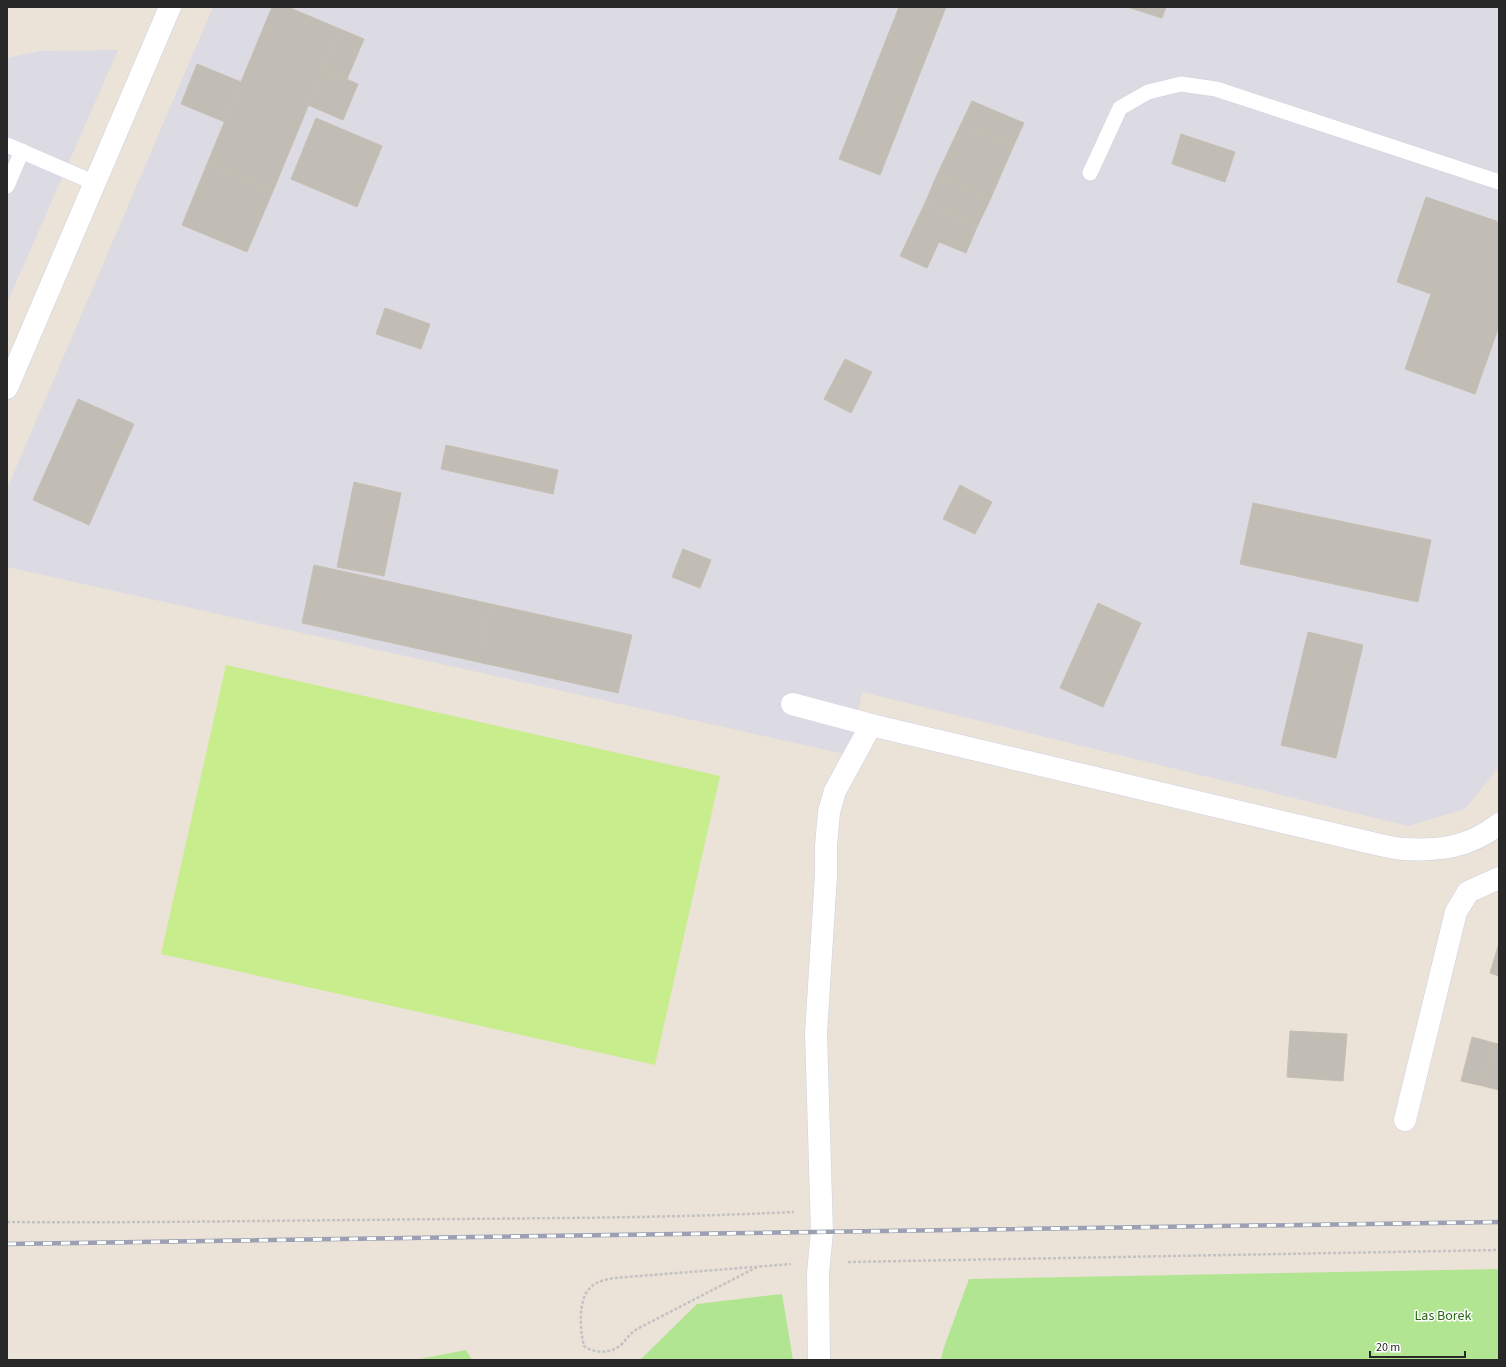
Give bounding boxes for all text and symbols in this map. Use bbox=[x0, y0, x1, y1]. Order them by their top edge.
park label: Las Borek bbox=[1415, 1306, 1472, 1326]
scale bar bbox=[1370, 1333, 1465, 1359]
text: 20 m bbox=[1376, 1339, 1400, 1356]

